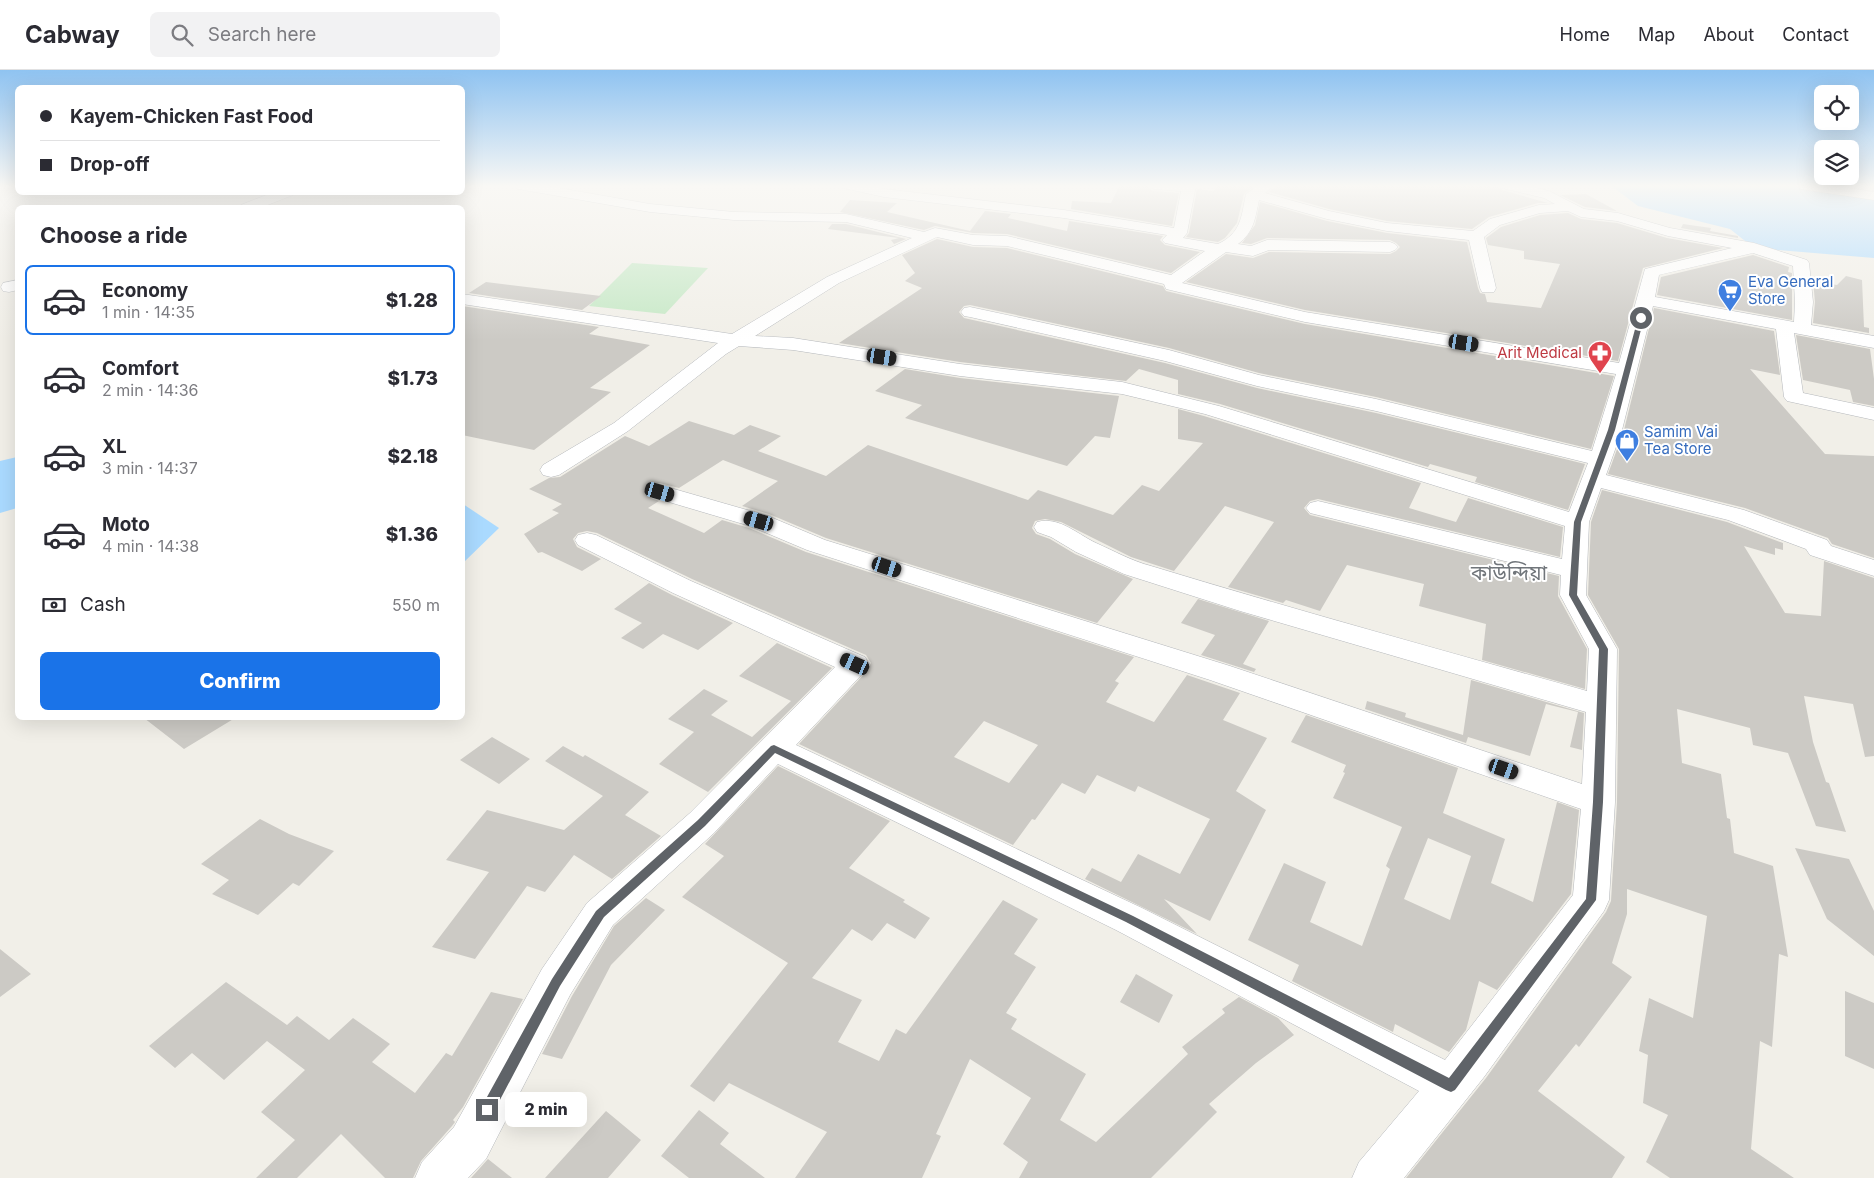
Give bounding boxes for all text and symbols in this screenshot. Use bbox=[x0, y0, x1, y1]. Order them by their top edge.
search box bbox=[150, 12, 500, 57]
text: Cabway bbox=[25, 20, 120, 49]
icon: search bbox=[168, 21, 196, 49]
text: Search here bbox=[208, 23, 316, 46]
text: Home bbox=[1560, 24, 1610, 45]
text: Map bbox=[1638, 24, 1675, 45]
text: About bbox=[1703, 24, 1754, 45]
text: Contact bbox=[1782, 24, 1849, 45]
map controls bbox=[1814, 85, 1859, 185]
button: locate bbox=[1814, 85, 1859, 130]
text: Kayem-Chicken Fast Food bbox=[70, 105, 313, 128]
button: layers bbox=[1814, 140, 1859, 185]
text: Drop-off bbox=[70, 153, 150, 176]
text: Choose a ride bbox=[40, 222, 188, 248]
place label: Eva General Store bbox=[1748, 272, 1833, 308]
icon: car bbox=[42, 278, 87, 323]
supermarket icon: Eva General Store bbox=[1717, 278, 1743, 312]
text: Economy bbox=[102, 279, 188, 302]
text: $1.28 bbox=[386, 289, 438, 312]
text: 1 min · 14:35 bbox=[102, 302, 195, 322]
route start bbox=[1630, 307, 1652, 329]
car bbox=[1448, 333, 1479, 353]
pharmacy icon: Arit Medical bbox=[1587, 340, 1613, 374]
place label: Arit Medical bbox=[1497, 343, 1582, 362]
car bbox=[866, 347, 897, 367]
icon: car bbox=[42, 356, 87, 401]
text: Comfort bbox=[102, 357, 179, 380]
text: $1.73 bbox=[388, 367, 438, 390]
text: 2 min · 14:36 bbox=[102, 380, 198, 400]
place label: Samim Vai Tea Store bbox=[1644, 422, 1718, 458]
shop icon: Samim Vai Tea Store bbox=[1614, 428, 1640, 462]
icon: car bbox=[42, 434, 87, 479]
text: XL bbox=[102, 435, 127, 458]
text: $2.18 bbox=[387, 445, 438, 468]
text: 3 min · 14:37 bbox=[102, 458, 198, 478]
car bbox=[643, 481, 676, 503]
car bbox=[742, 510, 775, 532]
icon: car bbox=[42, 512, 87, 557]
text: Moto bbox=[102, 513, 150, 536]
text: $1.36 bbox=[386, 523, 438, 546]
text: 4 min · 14:38 bbox=[102, 536, 199, 556]
car bbox=[870, 555, 903, 579]
district label: কাউন্দিয়া bbox=[1470, 561, 1548, 585]
icon: cash bbox=[40, 591, 68, 619]
text: Cash bbox=[80, 593, 126, 616]
text: 550 m bbox=[392, 595, 440, 615]
car bbox=[838, 651, 871, 677]
button: Confirm bbox=[40, 652, 440, 710]
car bbox=[1487, 757, 1520, 781]
callout: 2 min bbox=[504, 1092, 587, 1128]
route end bbox=[476, 1099, 498, 1121]
text: 2 min bbox=[524, 1099, 568, 1119]

